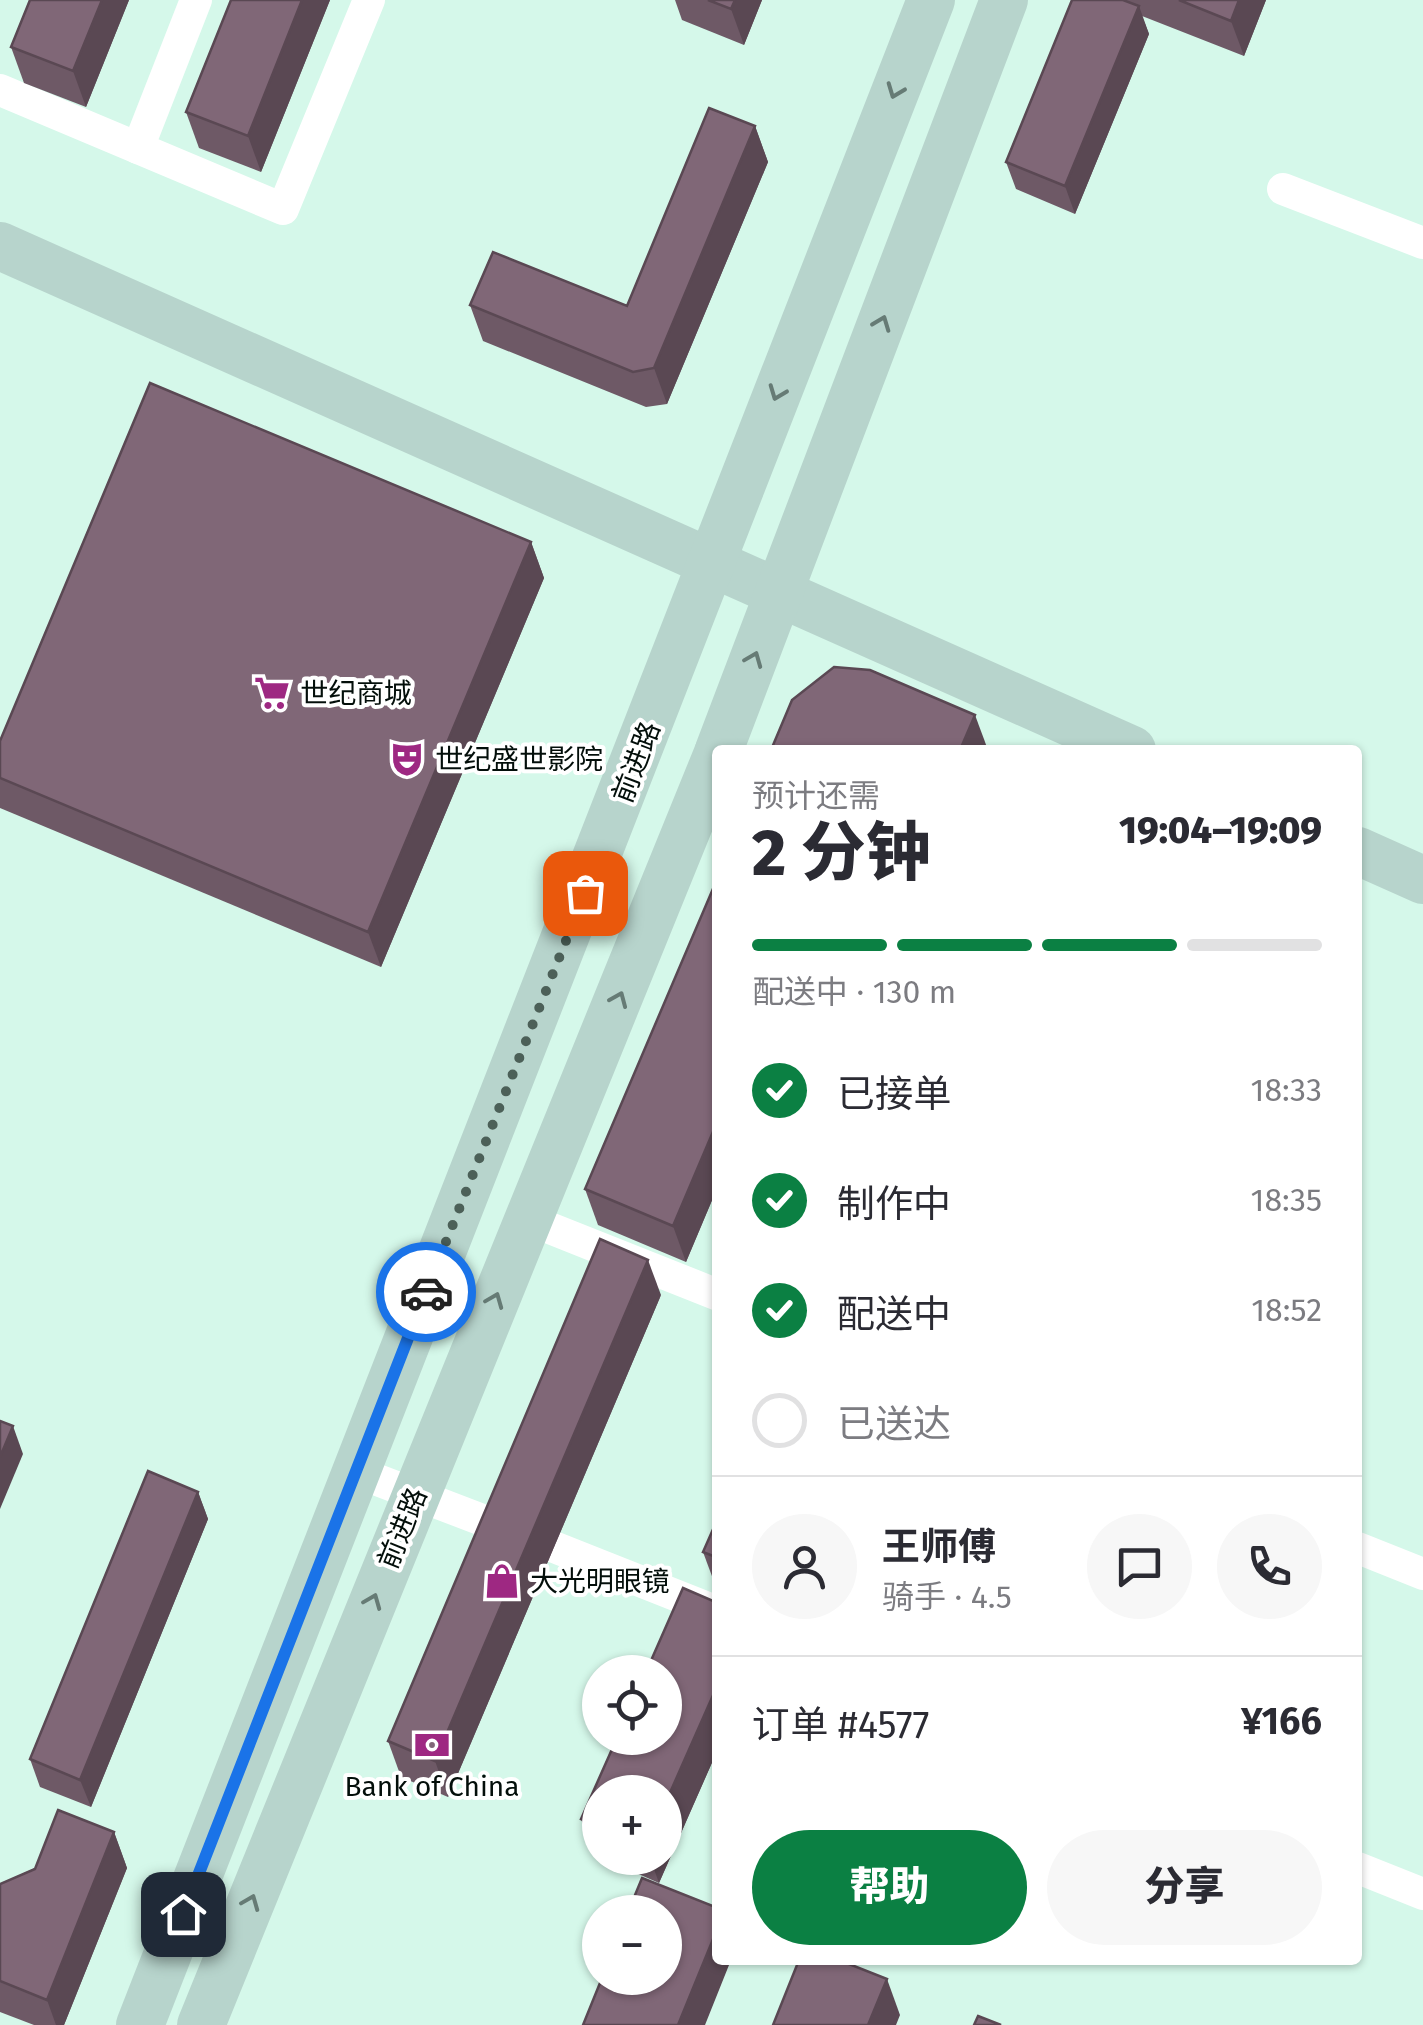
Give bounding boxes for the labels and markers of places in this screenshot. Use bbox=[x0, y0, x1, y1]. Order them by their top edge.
supermarket icon: 世纪商城 bbox=[253, 674, 291, 712]
place label: 世纪商城 bbox=[300, 677, 412, 710]
theatre icon: 世纪盛世影院 bbox=[388, 740, 426, 778]
place label: 世纪盛世影院 bbox=[435, 743, 603, 776]
pin bbox=[543, 851, 628, 936]
shop icon: 大光明眼镜 bbox=[483, 1562, 521, 1600]
place label: 大光明眼镜 bbox=[530, 1565, 670, 1598]
bank icon: Bank of China bbox=[413, 1726, 451, 1764]
place label: Bank of China bbox=[345, 1770, 519, 1803]
pin bbox=[141, 1872, 226, 1957]

